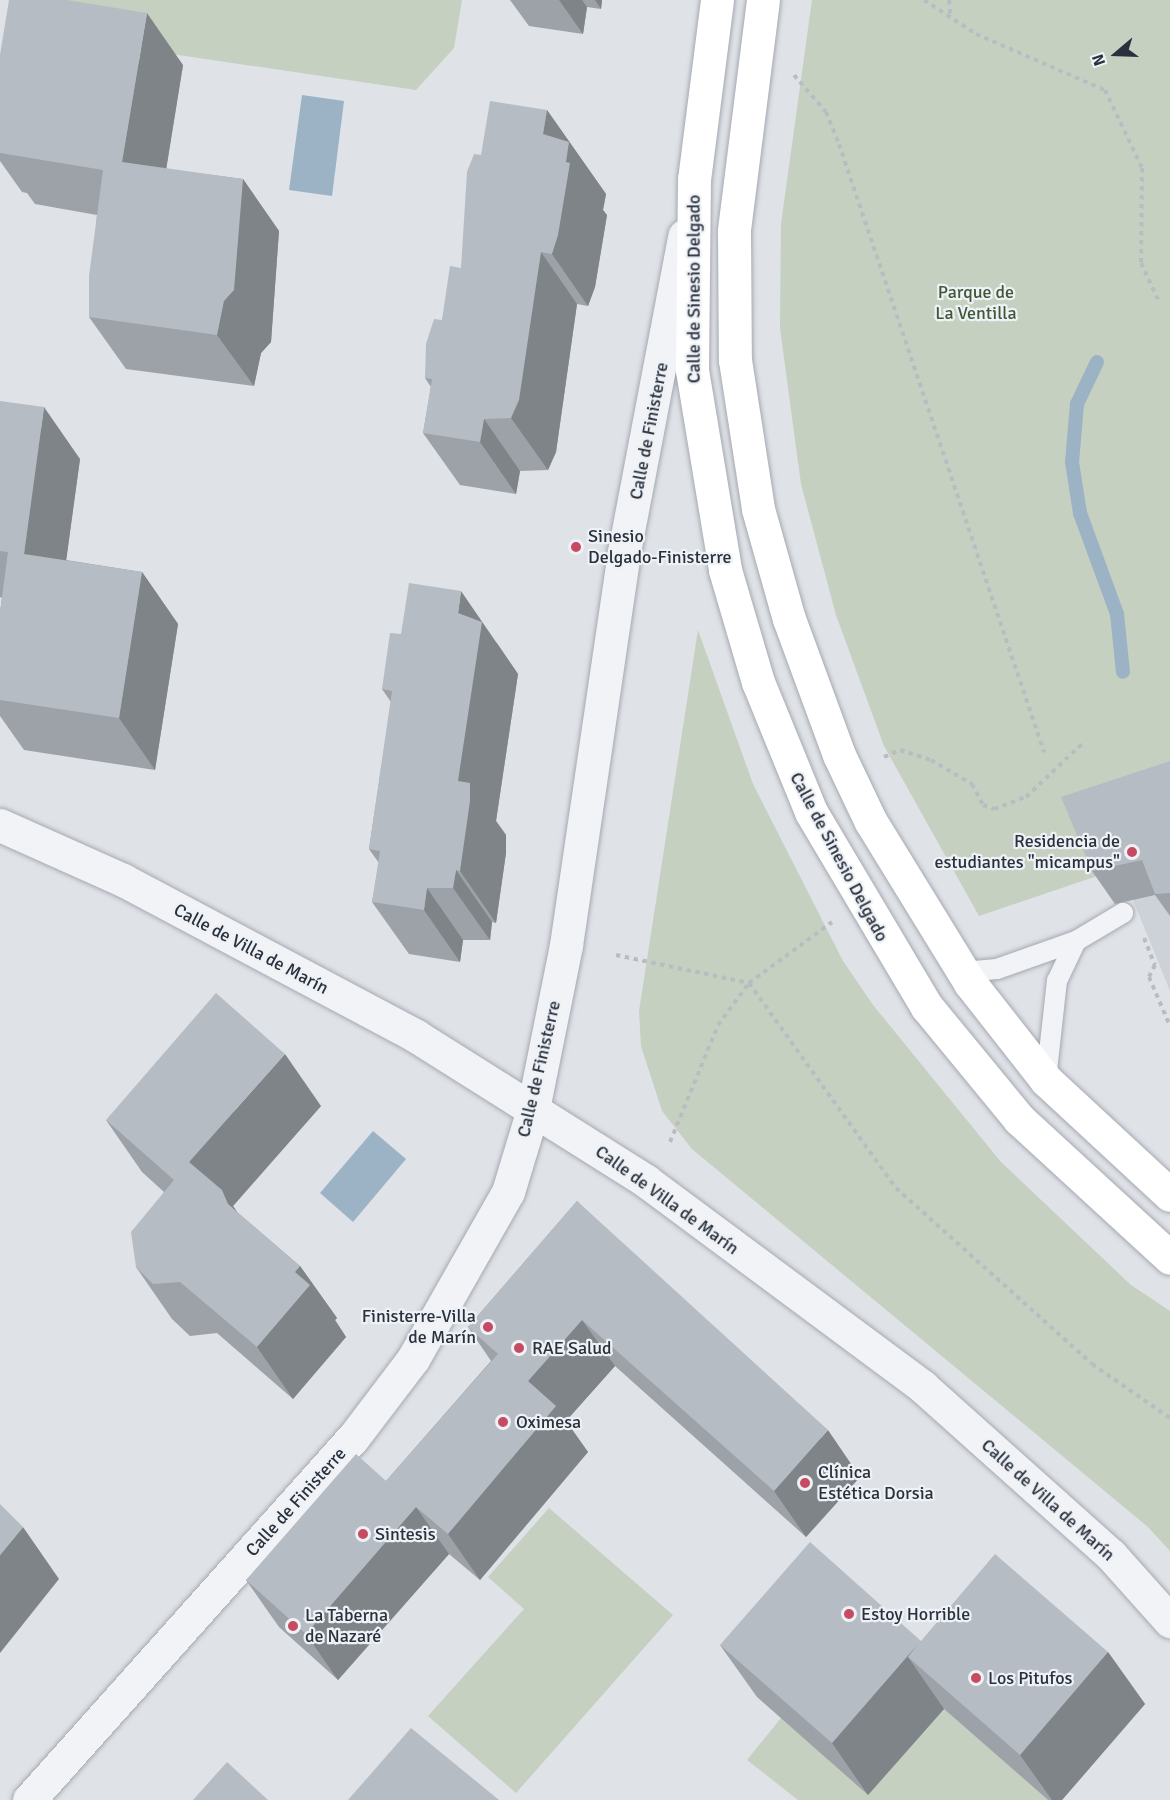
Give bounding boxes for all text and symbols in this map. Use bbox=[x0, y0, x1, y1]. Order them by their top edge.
north arrow bbox=[1086, 24, 1146, 84]
text: N bbox=[1088, 51, 1110, 68]
street label: Calle de Sinesio Delgado bbox=[683, 195, 705, 383]
park label: Parque de La Ventilla bbox=[935, 282, 1017, 324]
street label: Calle de Finisterre bbox=[625, 360, 673, 502]
place label: Sinesio Delgado-Finisterre bbox=[588, 526, 732, 568]
marker: Sinesio Delgado-Finisterre bbox=[569, 540, 583, 554]
street label: Calle de Sinesio Delgado bbox=[785, 769, 893, 945]
place label: Residencia de estudiantes "micampus" bbox=[934, 831, 1120, 874]
marker: Residencia de estudiantes "micampus" bbox=[1125, 845, 1139, 859]
street label: Calle de Villa de Marín bbox=[170, 899, 332, 999]
street label: Calle de Finisterre bbox=[513, 999, 565, 1139]
street label: Calle de Villa de Marín bbox=[591, 1141, 743, 1259]
place label: Finisterre-Villa de Marín bbox=[362, 1306, 476, 1348]
marker: Finisterre-Villa de Marín bbox=[481, 1320, 495, 1334]
place label: RAE Salud bbox=[532, 1337, 612, 1359]
marker: RAE Salud bbox=[510, 1339, 528, 1357]
place label: Oximesa bbox=[516, 1411, 581, 1433]
marker: Oximesa bbox=[494, 1413, 512, 1431]
street label: Calle de Villa de Marín bbox=[977, 1434, 1119, 1566]
street label: Calle de Finisterre bbox=[241, 1443, 351, 1561]
place label: Clínica Estética Dorsia bbox=[818, 1462, 934, 1504]
marker: Clínica Estética Dorsia bbox=[796, 1474, 814, 1492]
place label: Sintesis bbox=[375, 1523, 436, 1545]
marker: Sintesis bbox=[356, 1527, 370, 1541]
place label: Estoy Horrible bbox=[861, 1603, 970, 1625]
place label: La Taberna de Nazaré bbox=[305, 1605, 388, 1648]
marker: Estoy Horrible bbox=[842, 1607, 856, 1621]
marker: La Taberna de Nazaré bbox=[286, 1619, 300, 1633]
place label: Los Pitufos bbox=[988, 1667, 1072, 1689]
marker: Los Pitufos bbox=[969, 1671, 983, 1685]

